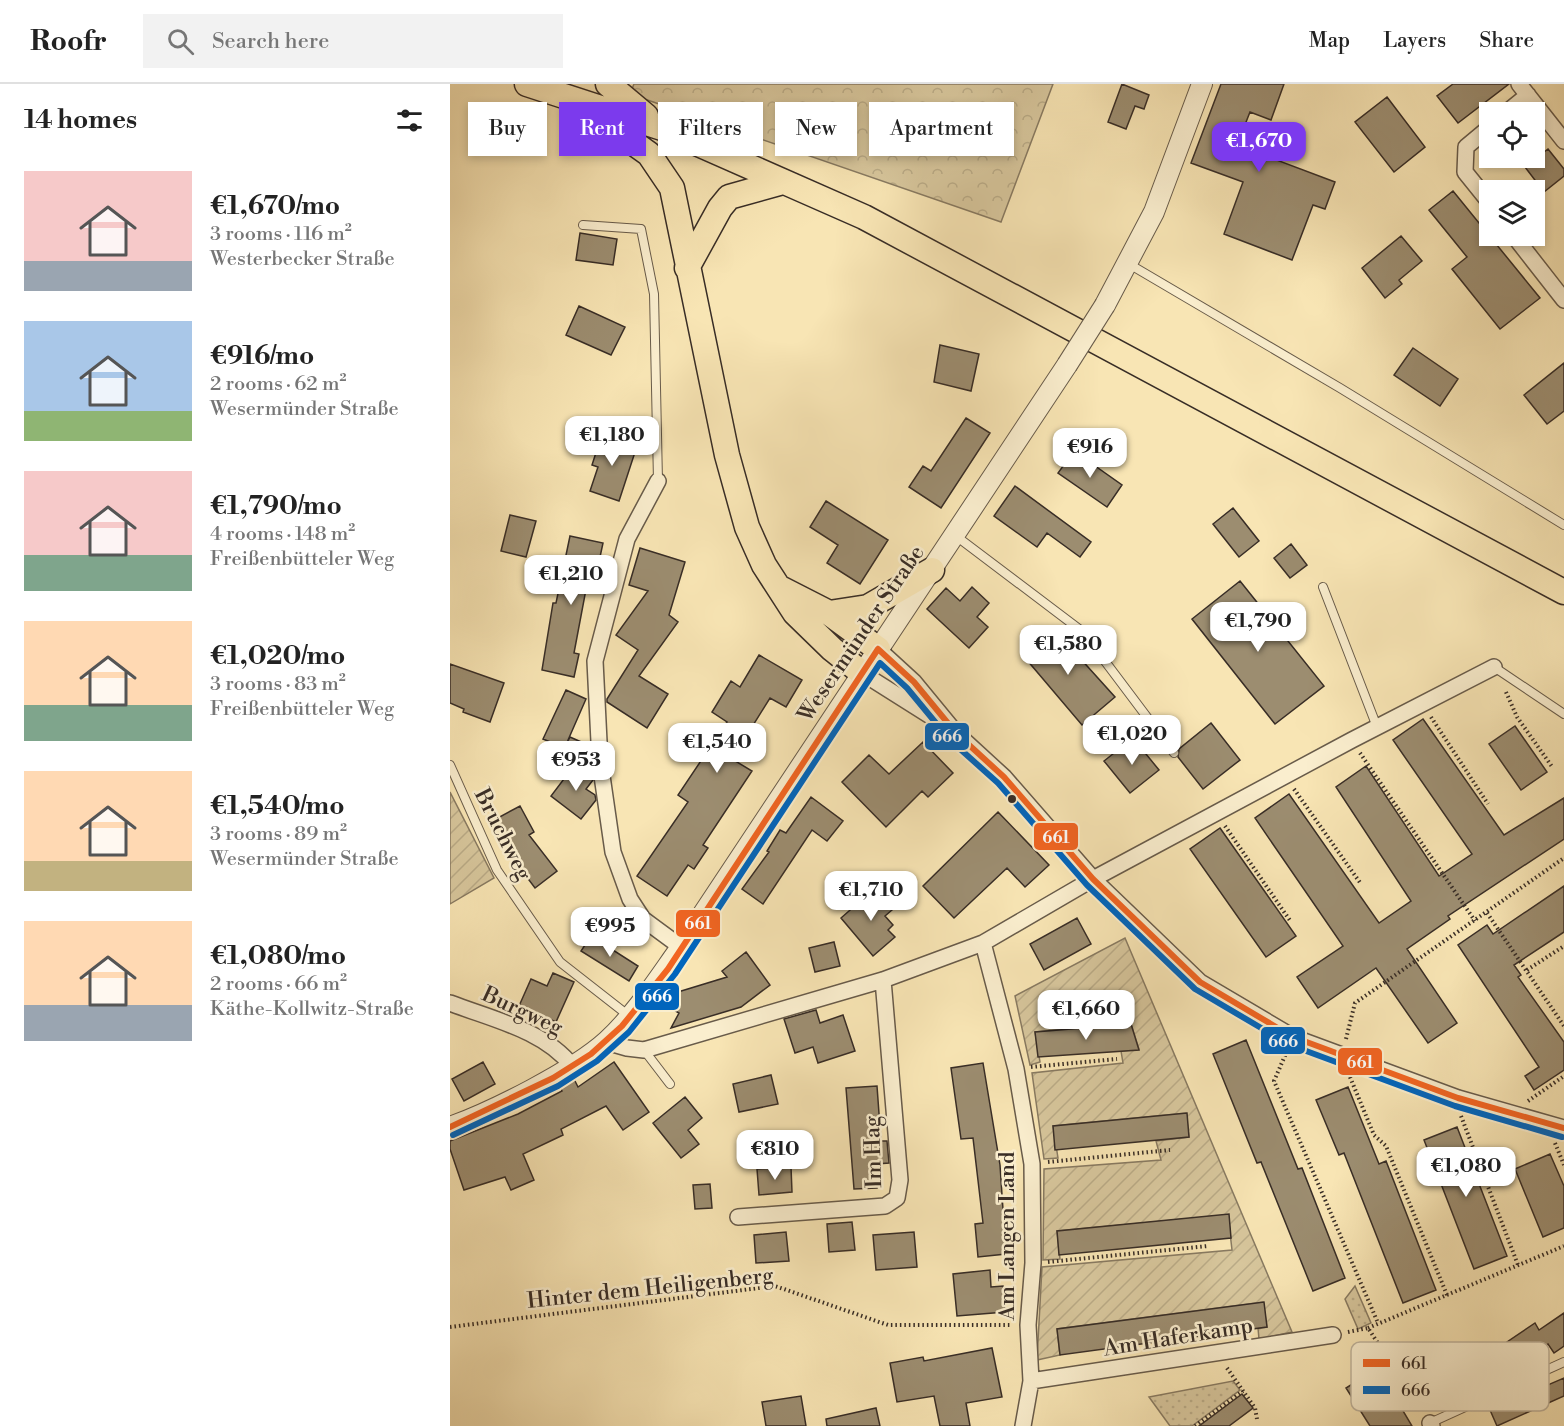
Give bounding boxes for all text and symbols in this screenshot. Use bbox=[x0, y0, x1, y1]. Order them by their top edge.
search box bbox=[143, 14, 563, 68]
text: Roofr bbox=[30, 24, 107, 59]
icon: search bbox=[164, 25, 197, 58]
text: Search here bbox=[212, 28, 329, 55]
text: Map bbox=[1309, 28, 1350, 54]
text: Layers bbox=[1383, 28, 1446, 54]
text: Share bbox=[1479, 28, 1534, 54]
chip: Buy bbox=[468, 102, 547, 156]
chip: Rent bbox=[559, 102, 646, 156]
chip: Filters bbox=[658, 102, 763, 156]
chip: New bbox=[775, 102, 857, 156]
chip: Apartment bbox=[869, 102, 1014, 156]
map controls bbox=[1479, 102, 1545, 246]
button: locate bbox=[1479, 102, 1545, 168]
text: 14 homes bbox=[24, 104, 137, 136]
icon: filters bbox=[393, 104, 426, 137]
pin: €1,670 bbox=[1210, 122, 1308, 173]
text: €1,670 bbox=[1226, 129, 1292, 154]
button: layers bbox=[1479, 180, 1545, 246]
text: €1,670/mo bbox=[210, 190, 340, 222]
icon: home bbox=[72, 195, 144, 267]
text: 3 rooms · 116 m² bbox=[210, 222, 352, 247]
text: Westerbecker Straße bbox=[210, 247, 395, 272]
text: €916/mo bbox=[210, 340, 314, 372]
icon: home bbox=[72, 345, 144, 417]
text: 2 rooms · 62 m² bbox=[210, 372, 346, 397]
text: Wesermünder Straße bbox=[210, 397, 398, 422]
pin: €1,180 bbox=[563, 416, 661, 467]
text: €1,180 bbox=[579, 423, 645, 448]
pin: €916 bbox=[1054, 428, 1126, 479]
text: €916 bbox=[1067, 435, 1113, 460]
text: €1,790/mo bbox=[210, 490, 342, 522]
icon: home bbox=[72, 495, 144, 567]
text: 4 rooms · 148 m² bbox=[210, 522, 355, 547]
street label: Wesermünder Straße bbox=[792, 540, 930, 728]
text: Freißenbütteler Weg bbox=[210, 547, 394, 572]
pin: €1,210 bbox=[522, 555, 620, 606]
text: €1,210 bbox=[538, 562, 604, 587]
pin: €1,790 bbox=[1209, 602, 1307, 653]
text: €1,790 bbox=[1224, 609, 1292, 634]
pin: €1,580 bbox=[1019, 625, 1117, 676]
text: €1,580 bbox=[1034, 632, 1102, 657]
text: €1,020/mo bbox=[210, 640, 345, 672]
icon: home bbox=[72, 645, 144, 717]
text: 3 rooms · 83 m² bbox=[210, 672, 346, 697]
text: Freißenbütteler Weg bbox=[210, 697, 394, 722]
pin: €1,020 bbox=[1083, 715, 1181, 766]
line badge: 666 bbox=[924, 722, 970, 751]
text: €1,020 bbox=[1097, 722, 1167, 747]
pin: €1,540 bbox=[668, 723, 766, 774]
text: 666 bbox=[932, 727, 962, 747]
text: €1,540 bbox=[682, 730, 752, 755]
pin: €953 bbox=[540, 741, 612, 792]
text: €953 bbox=[551, 748, 601, 773]
street label: Bruchweg bbox=[468, 783, 538, 886]
text: €1,540/mo bbox=[210, 790, 345, 822]
unlabelled marker bbox=[1006, 793, 1018, 805]
icon: home bbox=[72, 795, 144, 867]
text: 3 rooms · 89 m² bbox=[210, 822, 347, 847]
line badge: 661 bbox=[1033, 822, 1079, 851]
text: 661 bbox=[1042, 828, 1070, 848]
text: Wesermünder Straße bbox=[210, 847, 398, 872]
pin: €1,710 bbox=[822, 871, 920, 922]
text: €1,710 bbox=[839, 878, 903, 903]
pin: €995 bbox=[574, 907, 646, 958]
line badge: 661 bbox=[675, 909, 721, 938]
text: €995 bbox=[585, 914, 635, 939]
text: 661 bbox=[684, 914, 712, 934]
text: €1,080/mo bbox=[210, 940, 346, 972]
icon: home bbox=[72, 945, 144, 1017]
text: 2 rooms · 66 m² bbox=[210, 972, 347, 997]
street label: Burgweg bbox=[477, 980, 568, 1042]
line badge: 666 bbox=[634, 982, 680, 1011]
text: 666 bbox=[642, 987, 672, 1007]
pin: €1,660 bbox=[1037, 990, 1135, 1041]
text: Käthe-Kollwitz-Straße bbox=[210, 997, 414, 1022]
text: €1,660 bbox=[1052, 997, 1120, 1022]
line badge: 666 bbox=[1260, 1026, 1306, 1055]
text: 666 bbox=[1268, 1032, 1298, 1052]
line badge: 661 bbox=[1337, 1047, 1383, 1076]
text: 661 bbox=[1346, 1053, 1374, 1073]
street label: Im Hag bbox=[859, 1115, 888, 1189]
pin: €810 bbox=[739, 1130, 811, 1181]
text: €810 bbox=[751, 1137, 799, 1162]
pin: €1,080 bbox=[1417, 1147, 1515, 1198]
street label: Am Langen Land bbox=[994, 1151, 1021, 1321]
text: €1,080 bbox=[1431, 1154, 1501, 1179]
street label: Hinter dem Heiligenberg bbox=[526, 1262, 775, 1315]
street label: Am Haferkamp bbox=[1101, 1312, 1255, 1363]
legend bbox=[1351, 1342, 1549, 1411]
text: 661 bbox=[1401, 1354, 1427, 1374]
text: 666 bbox=[1401, 1381, 1430, 1401]

